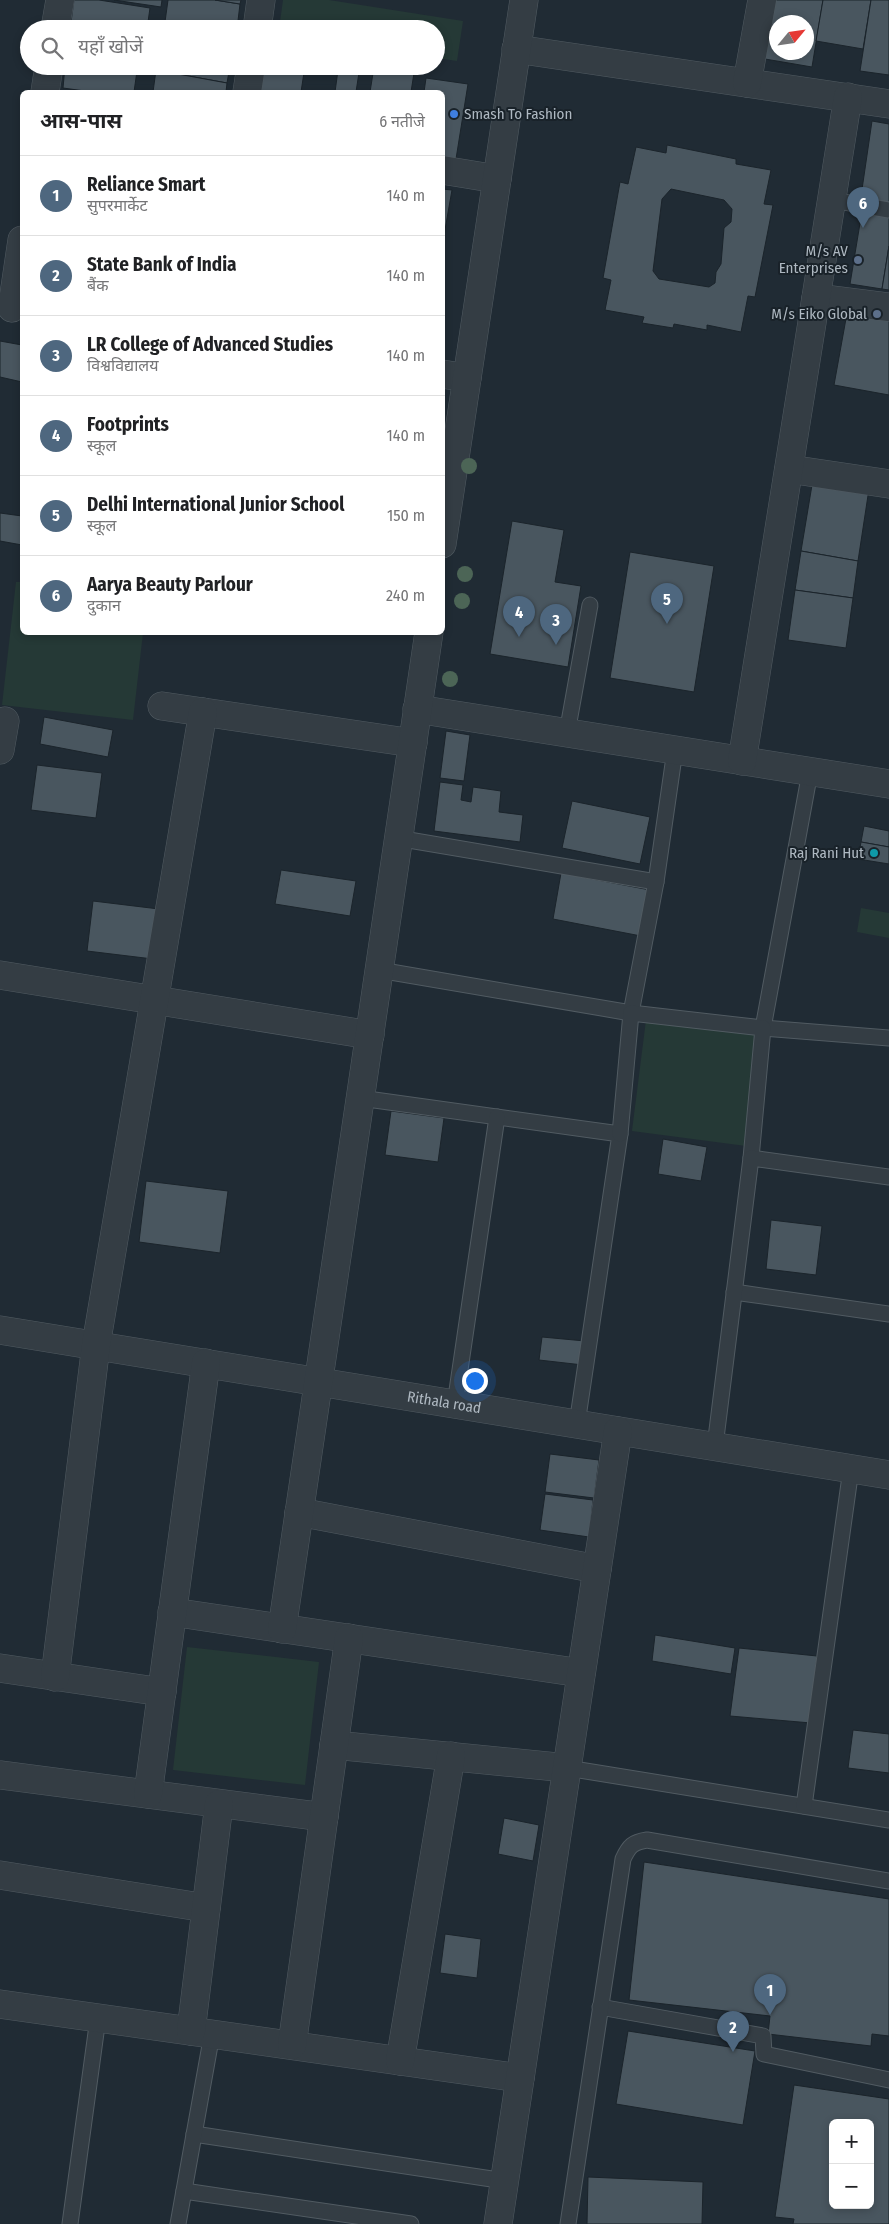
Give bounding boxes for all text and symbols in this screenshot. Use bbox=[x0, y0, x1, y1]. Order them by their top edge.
north arrow bbox=[769, 15, 814, 60]
search box bbox=[20, 20, 445, 75]
icon: search bbox=[38, 34, 66, 62]
text: यहाँ खोजें bbox=[78, 35, 143, 58]
place label: Smash To Fashion bbox=[464, 105, 572, 123]
text: आस-पास bbox=[40, 108, 122, 134]
marker: Smash To Fashion bbox=[448, 108, 460, 120]
text: 6 नतीजे bbox=[379, 112, 425, 131]
text: Reliance Smart bbox=[87, 173, 205, 196]
text: 1 bbox=[53, 186, 59, 205]
text: 140 m bbox=[387, 186, 425, 205]
pin: 6 bbox=[847, 187, 879, 228]
text: सुपरमार्केट bbox=[87, 196, 148, 215]
place label: M/s AV Enterprises bbox=[779, 242, 848, 277]
text: State Bank of India bbox=[87, 253, 237, 276]
marker: M/s AV Enterprises bbox=[852, 254, 864, 266]
text: 2 bbox=[52, 266, 60, 285]
text: 140 m bbox=[387, 266, 425, 285]
text: बैंक bbox=[87, 276, 108, 295]
place label: M/s Eiko Global bbox=[771, 305, 867, 323]
marker: M/s Eiko Global bbox=[871, 308, 883, 320]
text: LR College of Advanced Studies bbox=[87, 333, 333, 356]
text: 3 bbox=[52, 346, 60, 365]
text: 140 m bbox=[387, 346, 425, 365]
text: विश्वविद्यालय bbox=[87, 356, 158, 375]
text: Footprints bbox=[87, 413, 169, 436]
text: 4 bbox=[52, 426, 60, 445]
text: 140 m bbox=[387, 426, 425, 445]
text: स्कूल bbox=[87, 436, 116, 455]
text: Delhi International Junior School bbox=[87, 493, 344, 516]
text: 5 bbox=[52, 506, 60, 525]
text: 150 m bbox=[387, 506, 425, 525]
text: स्कूल bbox=[87, 516, 116, 535]
text: Aarya Beauty Parlour bbox=[87, 573, 253, 596]
pin: 5 bbox=[651, 583, 683, 624]
text: 6 bbox=[52, 586, 60, 605]
text: 240 m bbox=[386, 586, 425, 605]
text: दुकान bbox=[87, 596, 121, 615]
pin: 4 bbox=[503, 596, 535, 637]
pin: 3 bbox=[540, 604, 572, 645]
place label: Raj Rani Hut bbox=[789, 844, 864, 862]
marker: Raj Rani Hut bbox=[868, 847, 880, 859]
your location bbox=[462, 1368, 488, 1394]
street label: Rithala road bbox=[406, 1388, 482, 1417]
pin: 1 bbox=[754, 1974, 786, 2015]
pin: 2 bbox=[717, 2011, 749, 2052]
map controls bbox=[829, 2119, 874, 2209]
button: + bbox=[829, 2119, 874, 2164]
button: − bbox=[829, 2164, 874, 2209]

